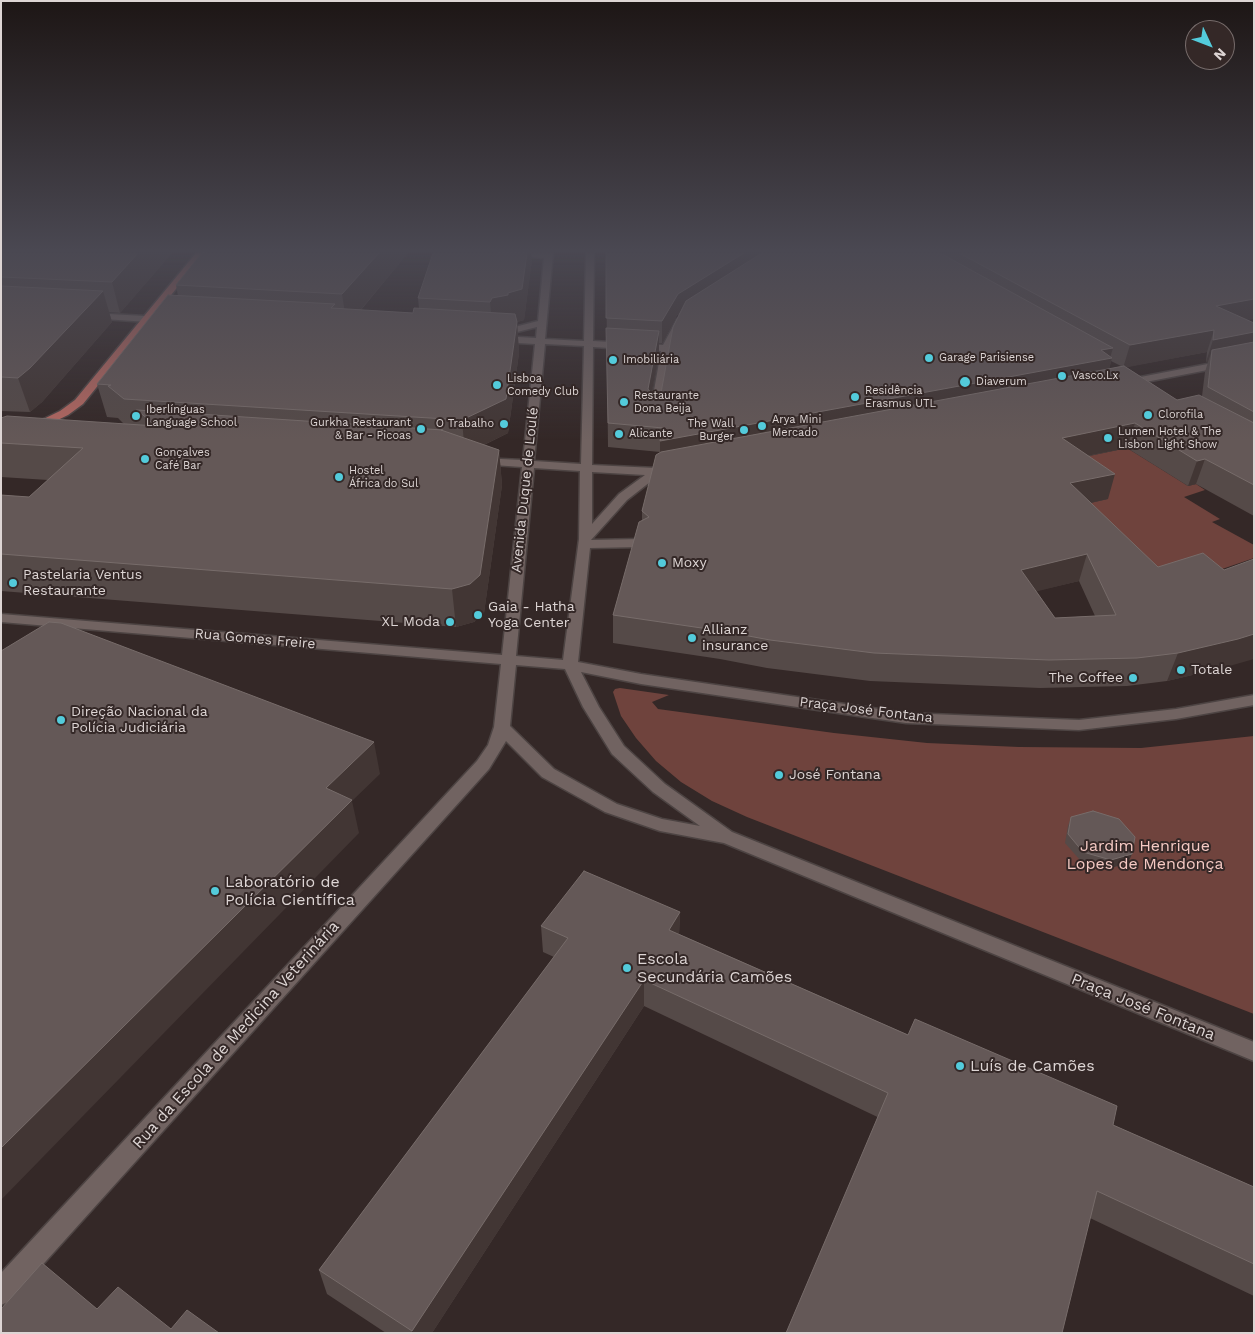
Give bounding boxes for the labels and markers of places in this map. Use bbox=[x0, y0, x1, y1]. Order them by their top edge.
place label: Garage Parisiense bbox=[939, 351, 1034, 365]
marker: Garage Parisiense bbox=[923, 352, 935, 364]
place label: Imobiliária bbox=[623, 353, 679, 367]
marker: Imobiliária bbox=[607, 354, 619, 366]
place label: Vasco.Lx bbox=[1072, 369, 1118, 383]
marker: Vasco.Lx bbox=[1056, 370, 1068, 382]
place label: Lisboa Comedy Club bbox=[507, 372, 579, 398]
marker: Diaverum bbox=[958, 375, 972, 389]
place label: Diaverum bbox=[976, 375, 1027, 389]
marker: Lisboa Comedy Club bbox=[491, 379, 503, 391]
place label: Residência Erasmus UTL bbox=[865, 384, 936, 410]
place label: Restaurante Dona Beija bbox=[634, 389, 699, 415]
marker: Residência Erasmus UTL bbox=[849, 391, 861, 403]
marker: Restaurante Dona Beija bbox=[618, 396, 630, 408]
place label: Iberlínguas Language School bbox=[146, 403, 237, 429]
place label: Clorofila bbox=[1158, 408, 1203, 422]
marker: Clorofila bbox=[1142, 409, 1154, 421]
marker: Iberlínguas Language School bbox=[130, 410, 142, 422]
place label: Arya Mini Mercado bbox=[772, 413, 821, 439]
place label: Gurkha Restaurant & Bar - Picoas bbox=[310, 416, 411, 442]
place label: O Trabalho bbox=[436, 417, 494, 431]
place label: The Wall Burger bbox=[688, 417, 734, 443]
marker: O Trabalho bbox=[498, 418, 510, 430]
marker: Arya Mini Mercado bbox=[756, 420, 768, 432]
marker: Gurkha Restaurant & Bar - Picoas bbox=[415, 423, 427, 435]
marker: The Wall Burger bbox=[738, 424, 750, 436]
place label: Lumen Hotel & The Lisbon Light Show bbox=[1118, 425, 1221, 451]
place label: Alicante bbox=[629, 427, 673, 441]
marker: Alicante bbox=[613, 428, 625, 440]
marker: Lumen Hotel & The Lisbon Light Show bbox=[1102, 432, 1114, 444]
place label: Gonçalves Café Bar bbox=[155, 446, 210, 472]
marker: Gonçalves Café Bar bbox=[139, 453, 151, 465]
place label: Hostel África do Sul bbox=[349, 464, 418, 490]
marker: Hostel África do Sul bbox=[333, 471, 345, 483]
place label: Moxy bbox=[672, 555, 707, 571]
marker: Moxy bbox=[656, 557, 668, 569]
place label: Pastelaria Ventus Restaurante bbox=[23, 567, 142, 600]
marker: Pastelaria Ventus Restaurante bbox=[7, 577, 19, 589]
place label: Gaia - Hatha Yoga Center bbox=[488, 599, 575, 632]
marker: Gaia - Hatha Yoga Center bbox=[472, 609, 484, 621]
place label: XL Moda bbox=[381, 614, 440, 630]
marker: XL Moda bbox=[444, 616, 456, 628]
place label: Allianz insurance bbox=[702, 622, 768, 654]
marker: Allianz insurance bbox=[686, 632, 698, 644]
place label: Totale bbox=[1191, 662, 1232, 678]
marker: Totale bbox=[1175, 664, 1187, 676]
place label: The Coffee bbox=[1048, 670, 1123, 686]
marker: The Coffee bbox=[1127, 672, 1139, 684]
place label: Direção Nacional da Polícia Judiciária bbox=[71, 704, 208, 736]
marker: Direção Nacional da Polícia Judiciária bbox=[55, 714, 67, 726]
place label: José Fontana bbox=[789, 767, 881, 783]
marker: José Fontana bbox=[773, 769, 785, 781]
place label: Laboratório de Polícia Científica bbox=[225, 872, 355, 910]
marker: Laboratório de Polícia Científica bbox=[209, 885, 221, 897]
place label: Escola Secundária Camões bbox=[637, 949, 792, 987]
marker: Escola Secundária Camões bbox=[621, 962, 633, 974]
place label: Luís de Camões bbox=[970, 1056, 1095, 1076]
marker: Luís de Camões bbox=[954, 1060, 966, 1072]

